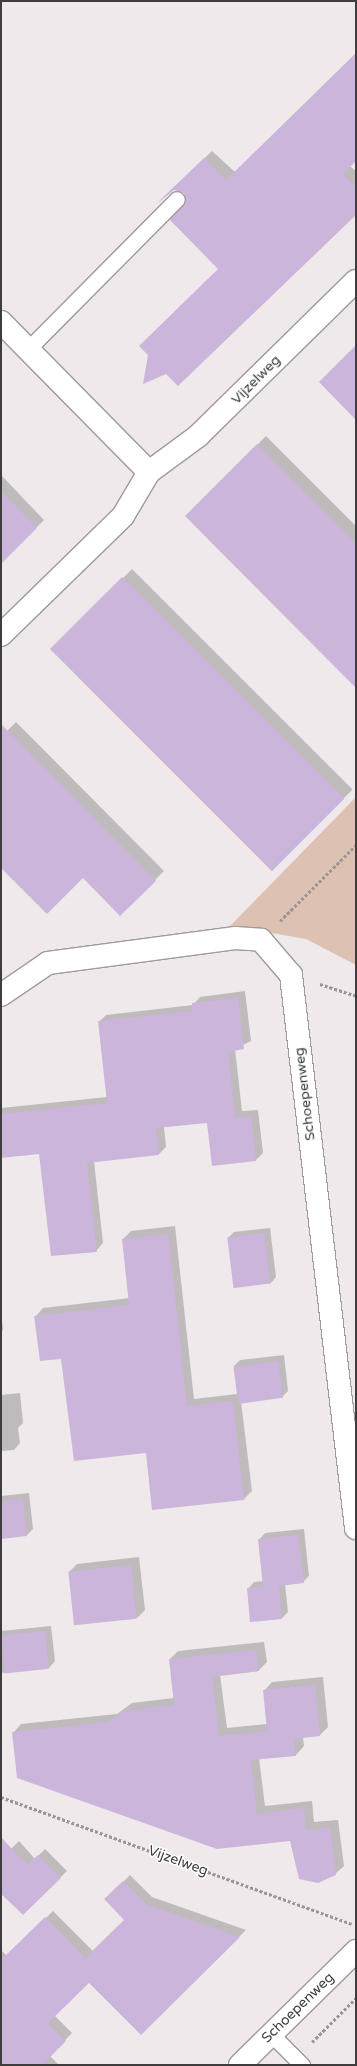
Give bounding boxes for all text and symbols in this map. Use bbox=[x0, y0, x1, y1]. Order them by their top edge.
street label: Vijzelweg bbox=[228, 352, 284, 408]
street label: Schoepenweg bbox=[291, 1046, 319, 1142]
street label: Vijzelweg bbox=[146, 1842, 210, 1880]
street label: Schoepenweg bbox=[258, 1969, 338, 2047]

